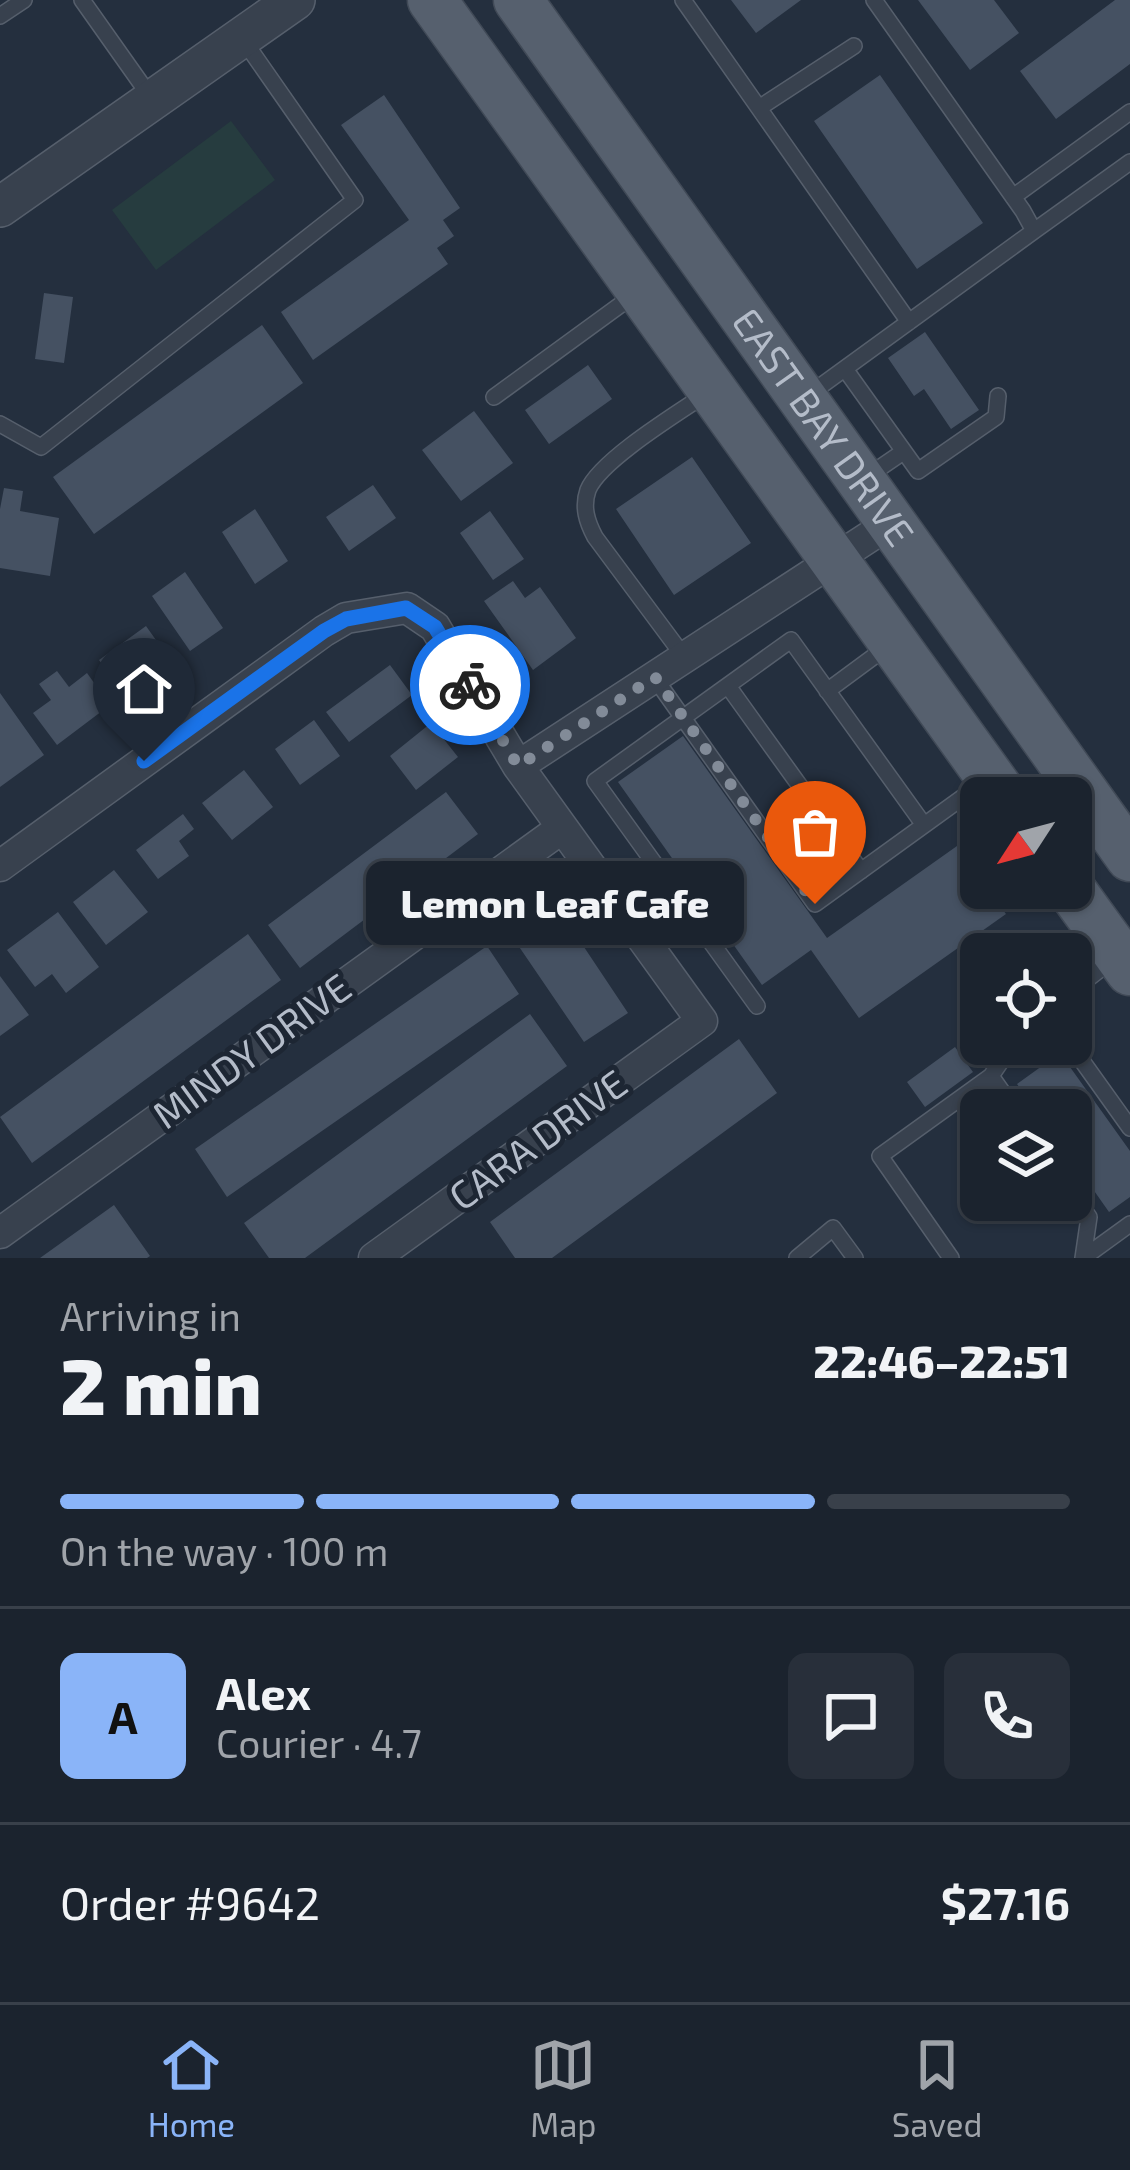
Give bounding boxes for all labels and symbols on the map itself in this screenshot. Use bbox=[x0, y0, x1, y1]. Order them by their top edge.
street label: EAST BAY DRIVE bbox=[724, 299, 925, 554]
courier bbox=[410, 625, 530, 745]
pin bbox=[93, 638, 195, 761]
north arrow bbox=[960, 777, 1092, 909]
pin bbox=[764, 781, 866, 904]
callout: Lemon Leaf Cafe bbox=[365, 862, 743, 946]
street label: MINDY DRIVE bbox=[143, 962, 359, 1137]
street label: CARA DRIVE bbox=[439, 1059, 635, 1219]

